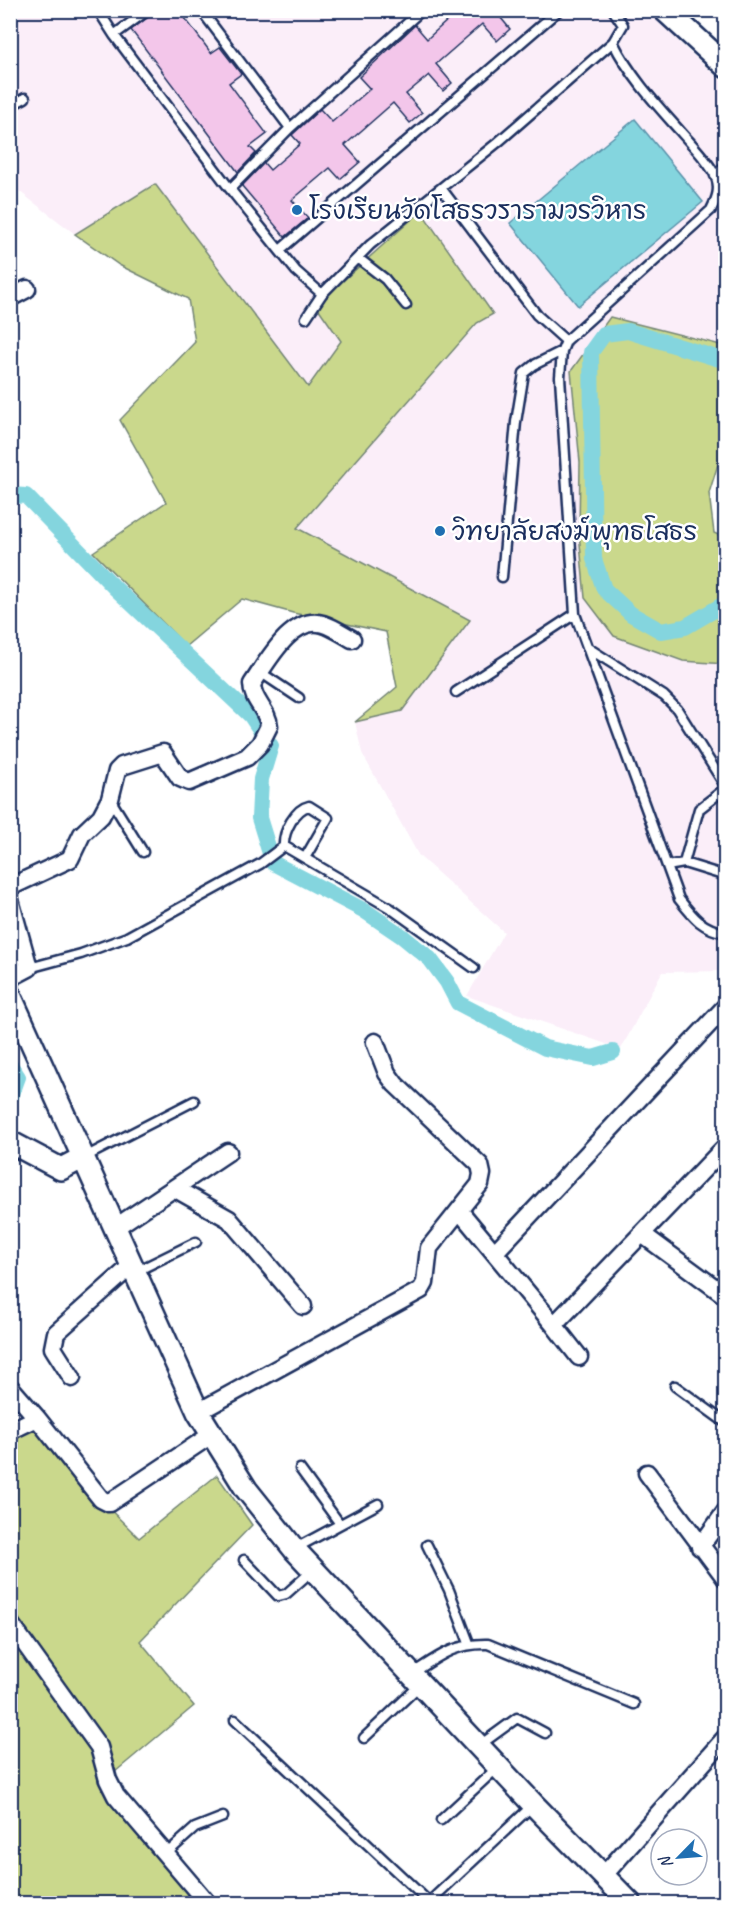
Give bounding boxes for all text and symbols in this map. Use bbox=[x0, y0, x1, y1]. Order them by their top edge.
place label: โรงเรียนวัดโสธรวรารามวรวิหาร bbox=[309, 194, 646, 227]
marker: โรงเรียนวัดโสธรวรารามวรวิหาร bbox=[290, 203, 304, 217]
place label: วิทยาลัยสงฆ์พุทธโสธร bbox=[452, 515, 697, 550]
marker: วิทยาลัยสงฆ์พุทธโสธร bbox=[433, 524, 447, 538]
north arrow bbox=[649, 1827, 709, 1887]
text: N bbox=[654, 1851, 677, 1872]

